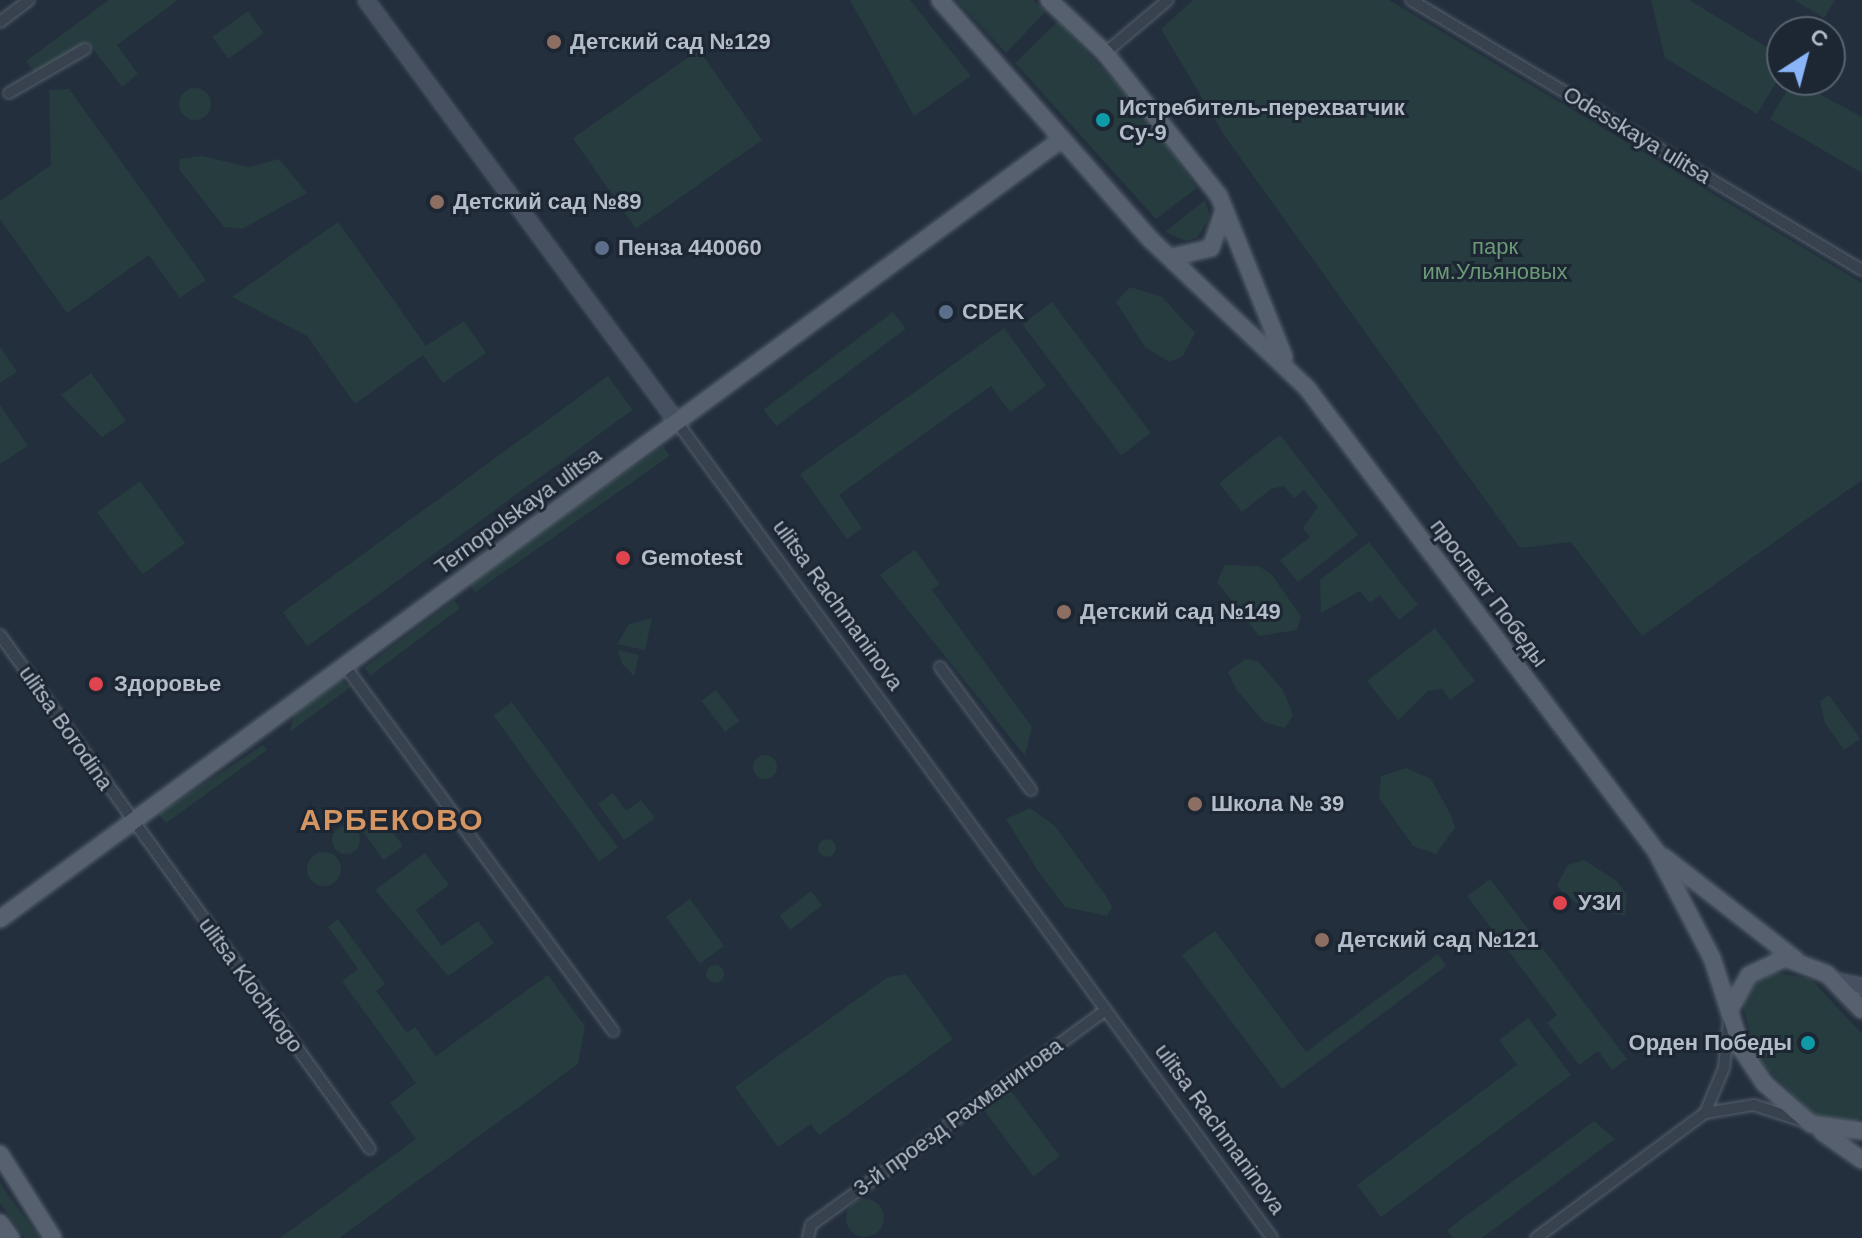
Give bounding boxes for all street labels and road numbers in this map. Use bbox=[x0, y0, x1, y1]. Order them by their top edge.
street label: Odesskaya ulitsa bbox=[1558, 81, 1716, 189]
street label: Ternopolskaya ulitsa bbox=[430, 442, 606, 580]
street label: проспект Победы bbox=[1425, 514, 1553, 672]
street label: ulitsa Rachmaninova bbox=[767, 515, 909, 695]
street label: ulitsa Borodina bbox=[13, 661, 119, 795]
street label: ulitsa Klochkogo bbox=[193, 912, 309, 1058]
street label: 3-й проезд Рахманинова bbox=[848, 1032, 1068, 1202]
street label: ulitsa Rachmaninova bbox=[1149, 1039, 1291, 1219]

